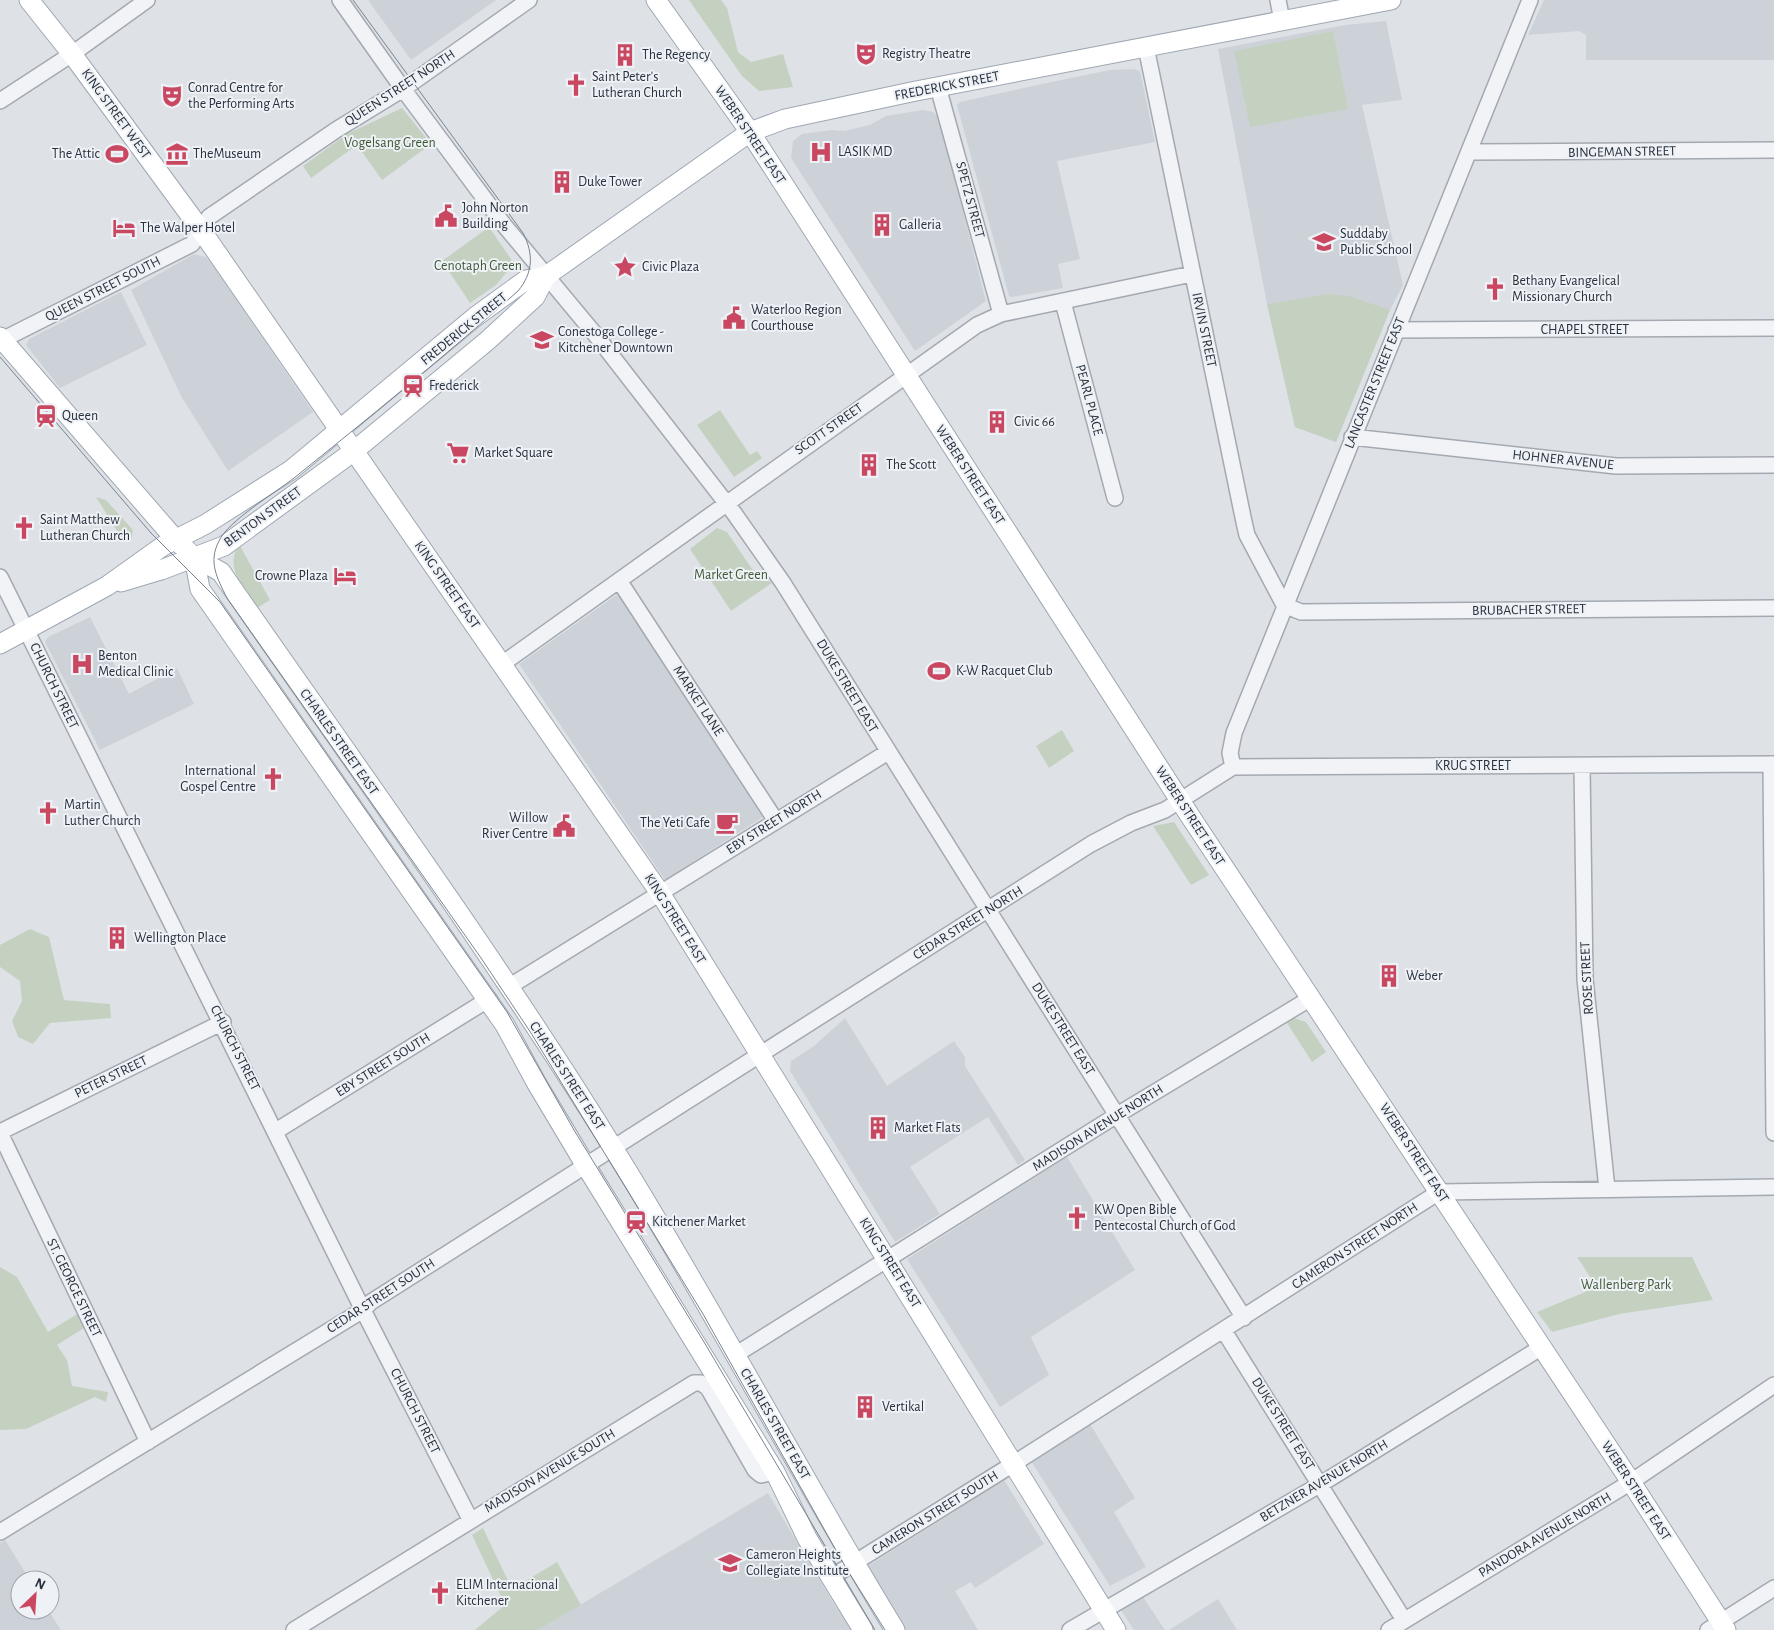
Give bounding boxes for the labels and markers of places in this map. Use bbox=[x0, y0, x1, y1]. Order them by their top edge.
theatre icon: Registry Theatre bbox=[853, 41, 879, 67]
building icon: The Regency bbox=[612, 42, 638, 68]
place label: Registry Theatre bbox=[882, 47, 971, 61]
place label: The Regency bbox=[642, 48, 710, 62]
place label: Saint Peter's Lutheran Church bbox=[592, 70, 682, 100]
church icon: Saint Peter's Lutheran Church bbox=[563, 72, 589, 98]
place label: Conrad Centre for the Performing Arts bbox=[188, 81, 294, 111]
theatre icon: Conrad Centre for the Performing Arts bbox=[159, 83, 185, 109]
hospital icon: LASIK MD bbox=[808, 139, 834, 165]
sports icon: The Attic bbox=[104, 141, 130, 167]
museum icon: TheMuseum bbox=[164, 141, 190, 167]
place label: LASIK MD bbox=[838, 145, 892, 159]
place label: The Attic bbox=[52, 147, 101, 161]
place label: TheMuseum bbox=[193, 147, 261, 161]
building icon: Duke Tower bbox=[549, 169, 575, 195]
place label: Duke Tower bbox=[578, 175, 642, 189]
place label: John Norton Building bbox=[462, 201, 528, 231]
public building icon: John Norton Building bbox=[433, 203, 459, 229]
building icon: Galleria bbox=[869, 212, 895, 238]
hotel icon: The Walper Hotel bbox=[111, 215, 137, 241]
place label: Galleria bbox=[899, 218, 942, 232]
place label: The Walper Hotel bbox=[140, 221, 235, 235]
place label: Suddaby Public School bbox=[1340, 227, 1412, 257]
school or university icon: Suddaby Public School bbox=[1311, 229, 1337, 255]
place icon: Civic Plaza bbox=[612, 254, 638, 280]
place label: Civic Plaza bbox=[642, 260, 700, 274]
place label: Bethany Evangelical Missionary Church bbox=[1512, 274, 1620, 304]
church icon: Bethany Evangelical Missionary Church bbox=[1482, 276, 1508, 302]
place label: Waterloo Region Courthouse bbox=[751, 303, 842, 333]
public building icon: Waterloo Region Courthouse bbox=[721, 305, 747, 331]
place label: Conestoga College - Kitchener Downtown bbox=[558, 325, 673, 355]
school or university icon: Conestoga College - Kitchener Downtown bbox=[529, 327, 555, 353]
station icon: Frederick bbox=[400, 373, 426, 399]
place label: Frederick bbox=[429, 379, 480, 393]
station icon: Queen bbox=[33, 403, 59, 429]
place label: Queen bbox=[62, 409, 98, 423]
building icon: Civic 66 bbox=[984, 409, 1010, 435]
place label: Civic 66 bbox=[1014, 415, 1055, 429]
supermarket icon: Market Square bbox=[445, 440, 471, 466]
place label: Market Square bbox=[474, 446, 553, 460]
building icon: The Scott bbox=[856, 452, 882, 478]
place label: The Scott bbox=[886, 458, 937, 472]
place label: Saint Matthew Lutheran Church bbox=[40, 513, 130, 543]
church icon: Saint Matthew Lutheran Church bbox=[11, 515, 37, 541]
hotel icon: Crowne Plaza bbox=[332, 563, 358, 589]
place label: Crowne Plaza bbox=[255, 569, 329, 583]
place label: Benton Medical Clinic bbox=[98, 649, 174, 679]
hospital icon: Benton Medical Clinic bbox=[69, 651, 95, 677]
sports icon: K-W Racquet Club bbox=[926, 658, 952, 684]
place label: K-W Racquet Club bbox=[956, 664, 1053, 678]
place label: International Gospel Centre bbox=[180, 764, 256, 794]
church icon: International Gospel Centre bbox=[260, 766, 286, 792]
place label: Martin Luther Church bbox=[64, 798, 141, 828]
church icon: Martin Luther Church bbox=[35, 800, 61, 826]
cafe icon: The Yeti Cafe bbox=[714, 810, 740, 836]
place label: Willow River Centre bbox=[482, 811, 549, 841]
public building icon: Willow River Centre bbox=[551, 813, 577, 839]
place label: The Yeti Cafe bbox=[640, 816, 710, 830]
building icon: Wellington Place bbox=[104, 925, 130, 951]
place label: Wellington Place bbox=[134, 931, 226, 945]
building icon: Weber bbox=[1376, 963, 1402, 989]
place label: Weber bbox=[1406, 969, 1443, 983]
building icon: Market Flats bbox=[865, 1115, 891, 1141]
place label: Market Flats bbox=[894, 1121, 961, 1135]
place label: KW Open Bible Pentecostal Church of God bbox=[1094, 1203, 1236, 1233]
church icon: KW Open Bible Pentecostal Church of God bbox=[1064, 1205, 1090, 1231]
station icon: Kitchener Market bbox=[623, 1209, 649, 1235]
place label: Kitchener Market bbox=[652, 1215, 746, 1229]
building icon: Vertikal bbox=[852, 1394, 878, 1420]
place label: Vertikal bbox=[882, 1400, 924, 1414]
place label: Cameron Heights Collegiate Institute bbox=[746, 1548, 849, 1578]
school or university icon: Cameron Heights Collegiate Institute bbox=[717, 1550, 743, 1576]
place label: ELIM Internacional Kitchener bbox=[456, 1578, 558, 1608]
church icon: ELIM Internacional Kitchener bbox=[427, 1580, 453, 1606]

